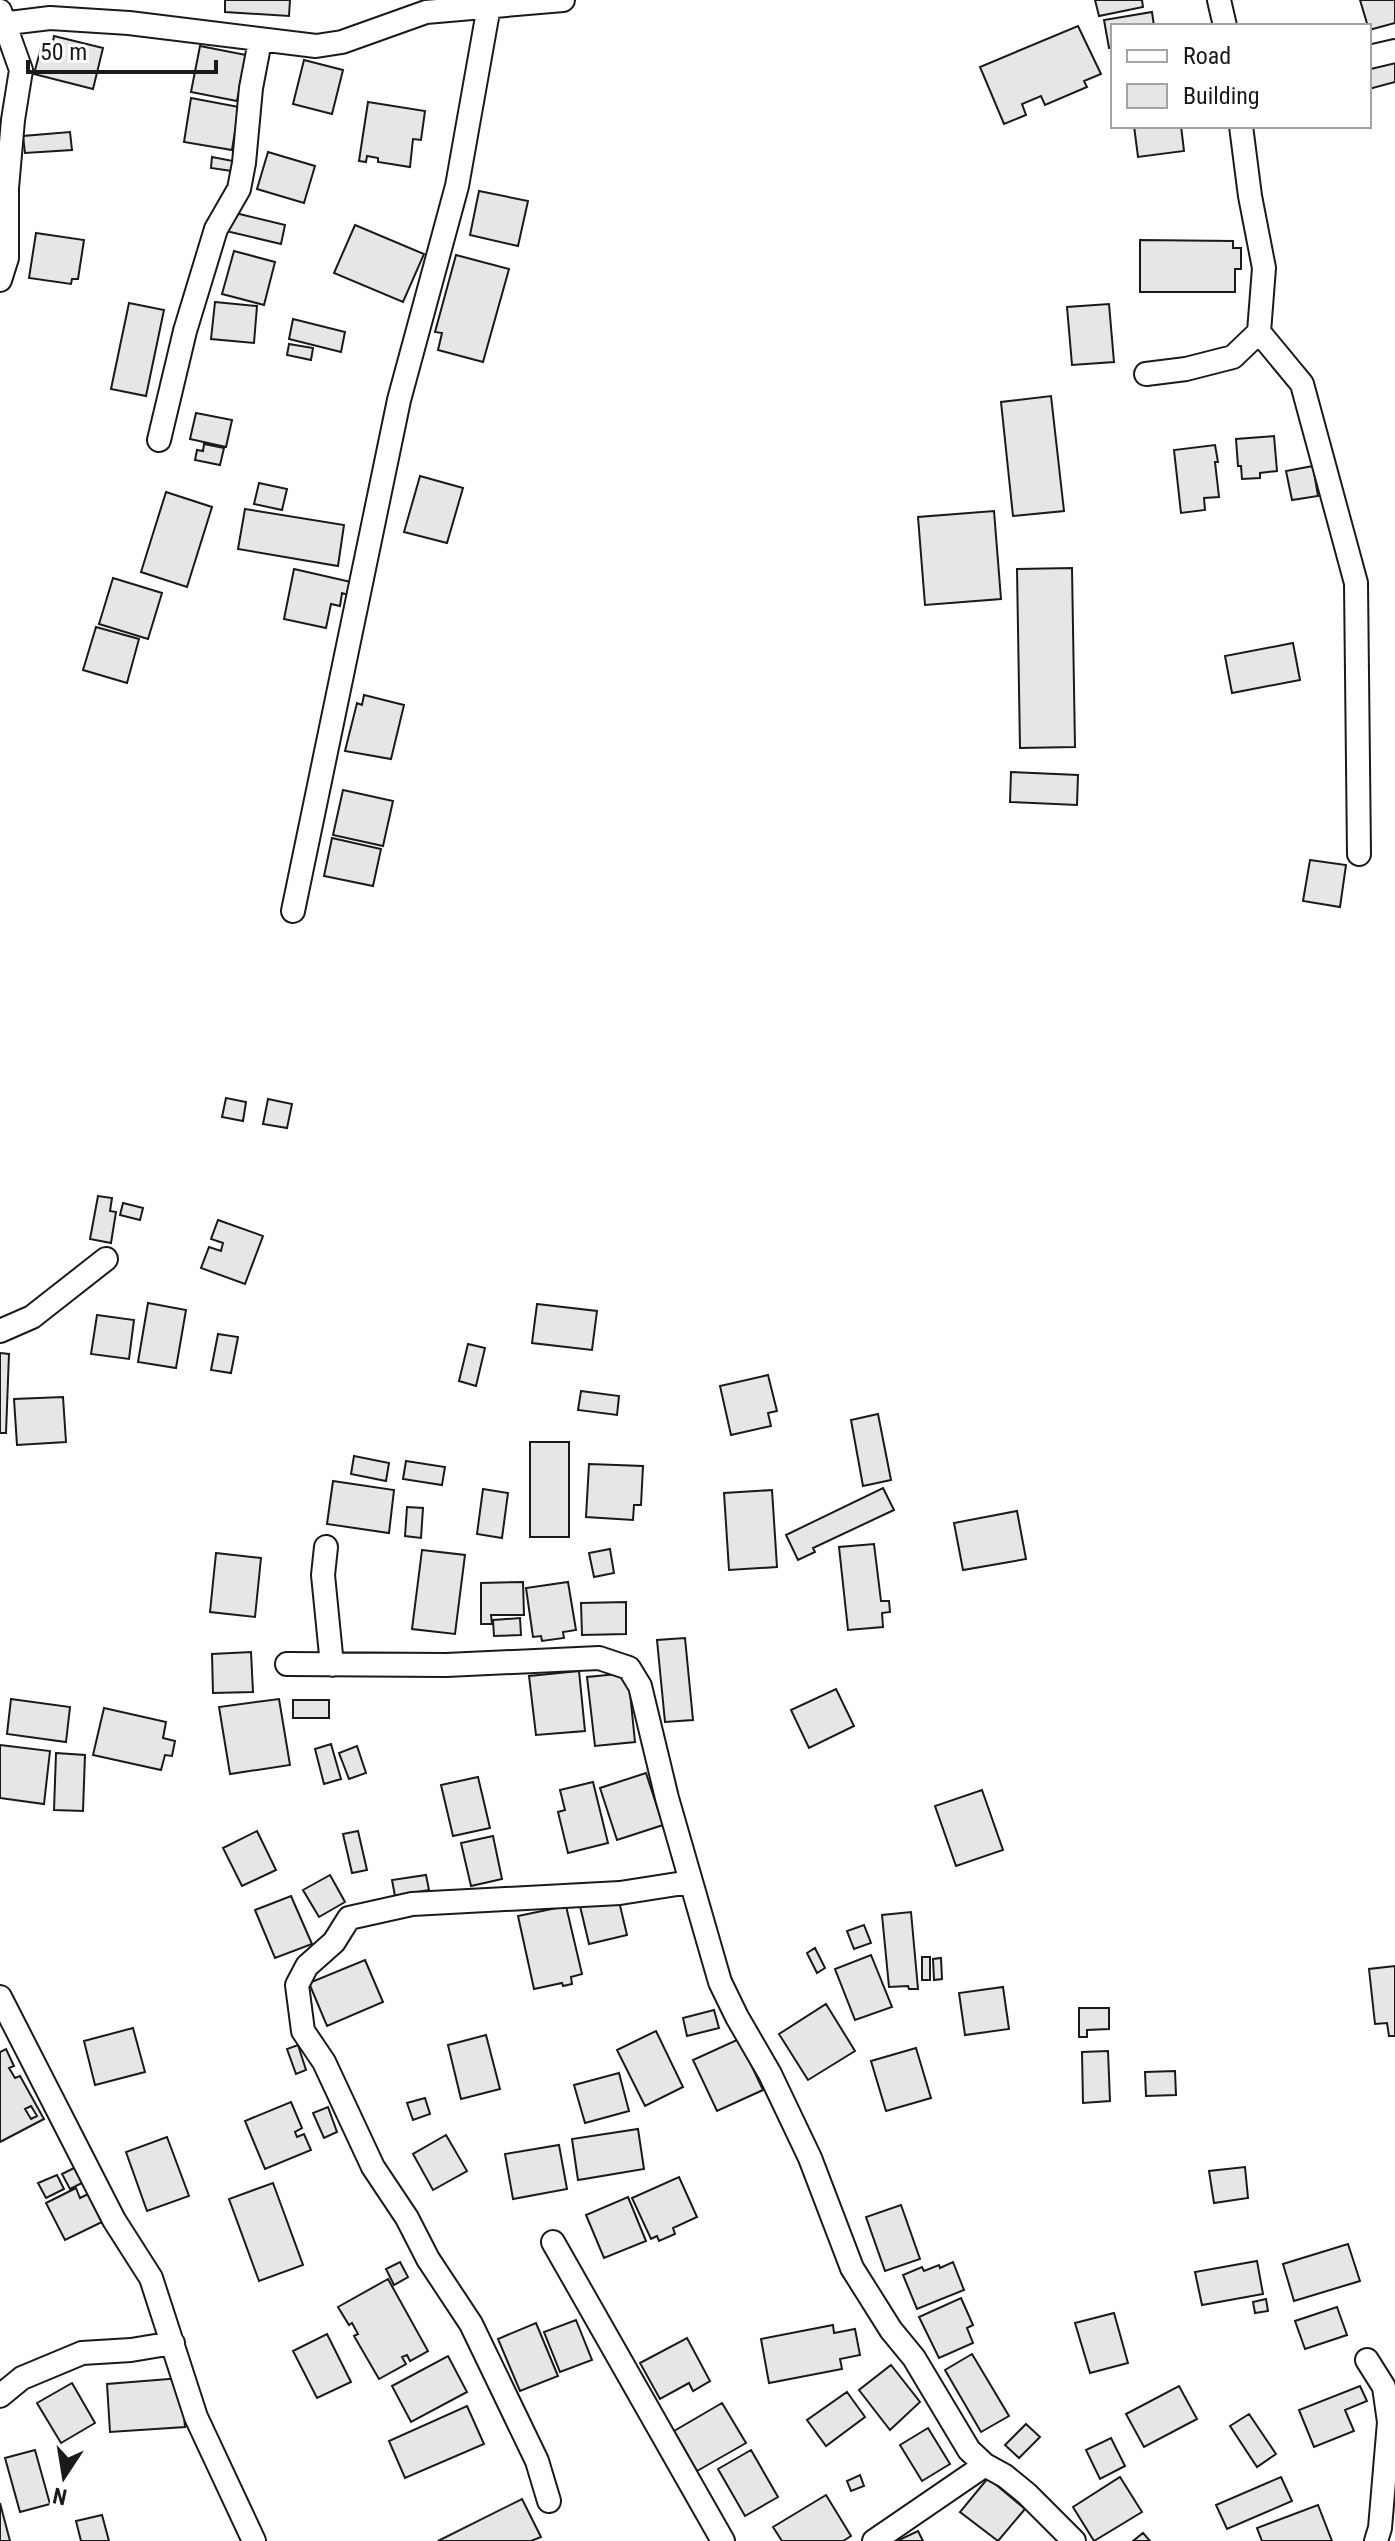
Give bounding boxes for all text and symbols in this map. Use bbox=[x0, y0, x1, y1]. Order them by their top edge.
scale bar bbox=[28, 24, 216, 74]
legend bbox=[1111, 24, 1371, 128]
text: 50 m bbox=[40, 38, 87, 66]
text: Road bbox=[1183, 42, 1231, 70]
text: Building bbox=[1183, 82, 1260, 110]
north arrow bbox=[24, 2437, 104, 2517]
text: N bbox=[51, 2482, 69, 2510]

